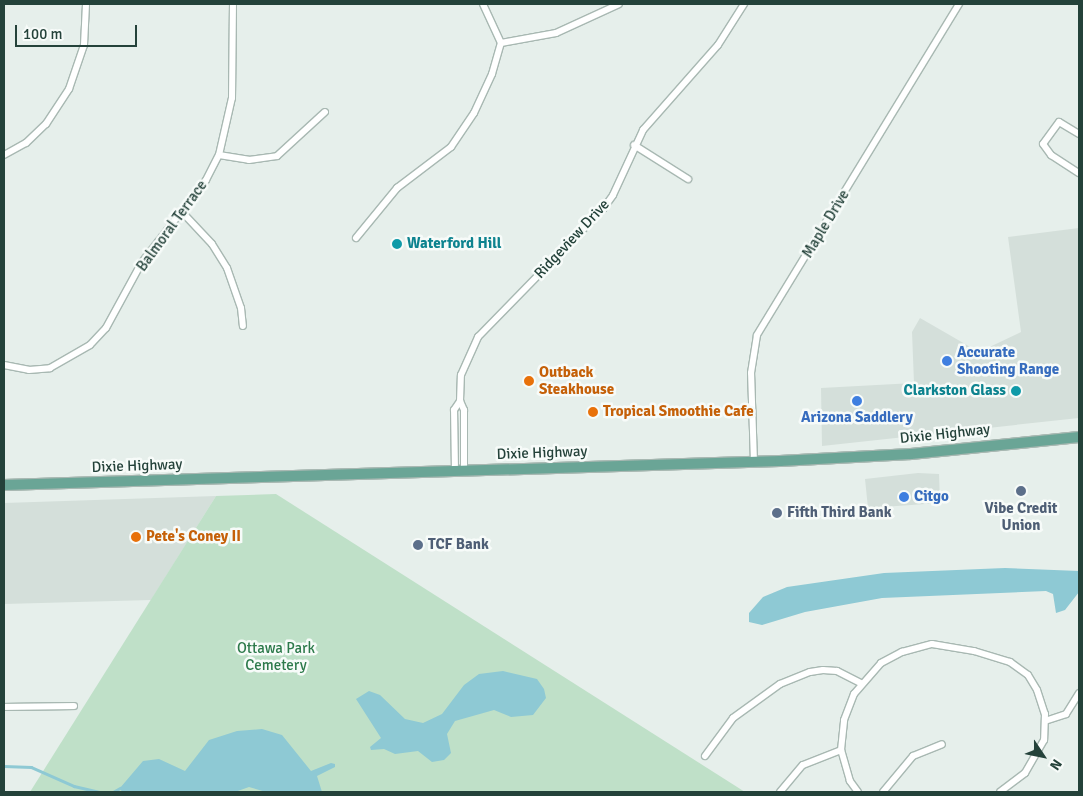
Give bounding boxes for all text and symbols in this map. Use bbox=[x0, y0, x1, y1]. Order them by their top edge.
scale bar bbox=[18, 15, 140, 47]
text: 100 m bbox=[23, 25, 63, 43]
street label: Balmoral Terrace bbox=[133, 177, 211, 275]
street label: Maple Drive bbox=[799, 187, 853, 261]
street label: Ridgeview Drive bbox=[531, 196, 613, 282]
place label: Waterford Hill bbox=[407, 235, 501, 253]
marker: Waterford Hill bbox=[391, 238, 403, 250]
place label: Accurate Shooting Range bbox=[957, 343, 1059, 378]
marker: Accurate Shooting Range bbox=[941, 355, 953, 367]
place label: Outback Steakhouse bbox=[539, 363, 614, 398]
marker: Outback Steakhouse bbox=[523, 375, 535, 387]
place label: Clarkston Glass bbox=[904, 382, 1006, 400]
marker: Clarkston Glass bbox=[1010, 385, 1022, 397]
marker: Arizona Saddlery bbox=[851, 395, 863, 407]
place label: Tropical Smoothie Cafe bbox=[603, 403, 754, 421]
marker: Tropical Smoothie Cafe bbox=[587, 406, 599, 418]
place label: Arizona Saddlery bbox=[801, 409, 913, 427]
street label: Dixie Highway bbox=[899, 420, 991, 448]
street label: Dixie Highway bbox=[496, 442, 588, 464]
street label: Dixie Highway bbox=[91, 455, 183, 477]
marker: Vibe Credit Union bbox=[1015, 485, 1027, 497]
place label: Citgo bbox=[914, 488, 949, 506]
marker: Citgo bbox=[898, 491, 910, 503]
place label: Vibe Credit Union bbox=[985, 499, 1057, 534]
place label: Fifth Third Bank bbox=[787, 504, 892, 522]
marker: Fifth Third Bank bbox=[771, 507, 783, 519]
place label: Pete's Coney II bbox=[146, 528, 241, 546]
marker: Pete's Coney II bbox=[130, 531, 142, 543]
place label: TCF Bank bbox=[428, 536, 489, 554]
marker: TCF Bank bbox=[412, 539, 424, 551]
park label: Ottawa Park Cemetery bbox=[237, 639, 315, 674]
north arrow bbox=[1018, 731, 1068, 781]
text: N bbox=[1046, 756, 1066, 773]

